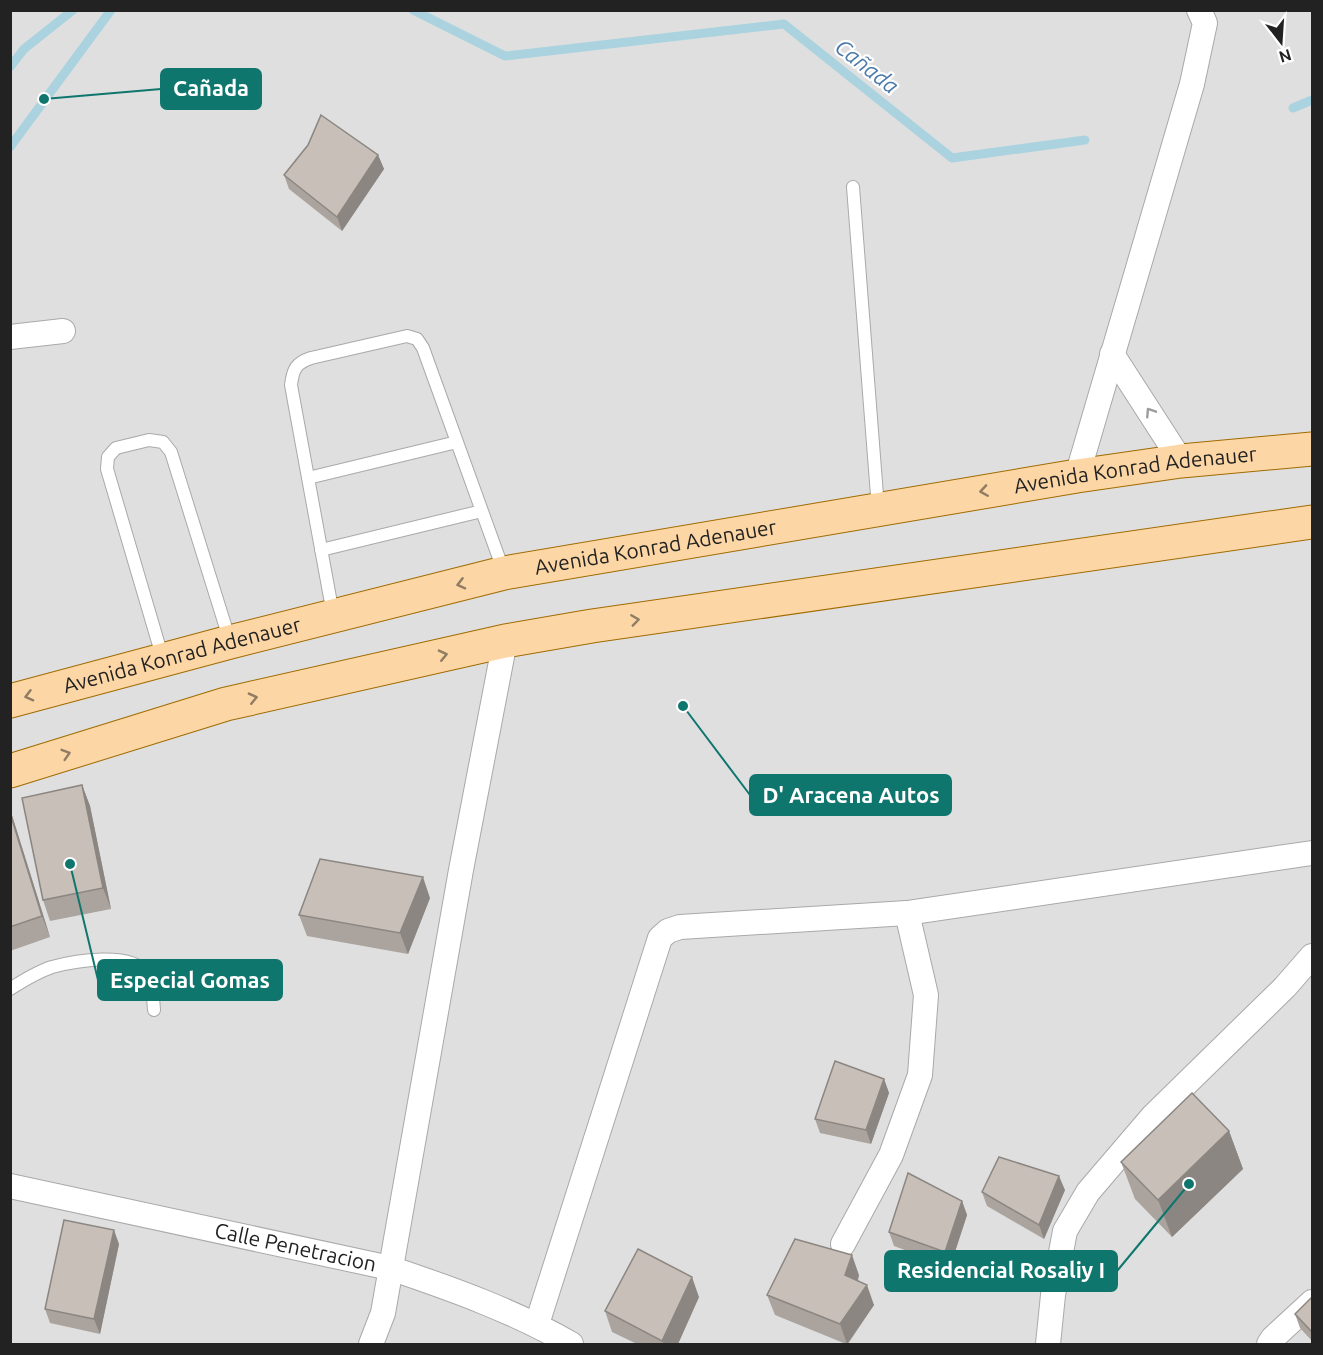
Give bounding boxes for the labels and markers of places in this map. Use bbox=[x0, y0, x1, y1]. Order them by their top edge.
callout: Cañada bbox=[161, 69, 261, 109]
callout: D' Aracena Autos bbox=[750, 775, 951, 815]
callout: Especial Gomas bbox=[98, 960, 282, 1000]
callout: Residencial Rosaliy I bbox=[885, 1251, 1117, 1291]

